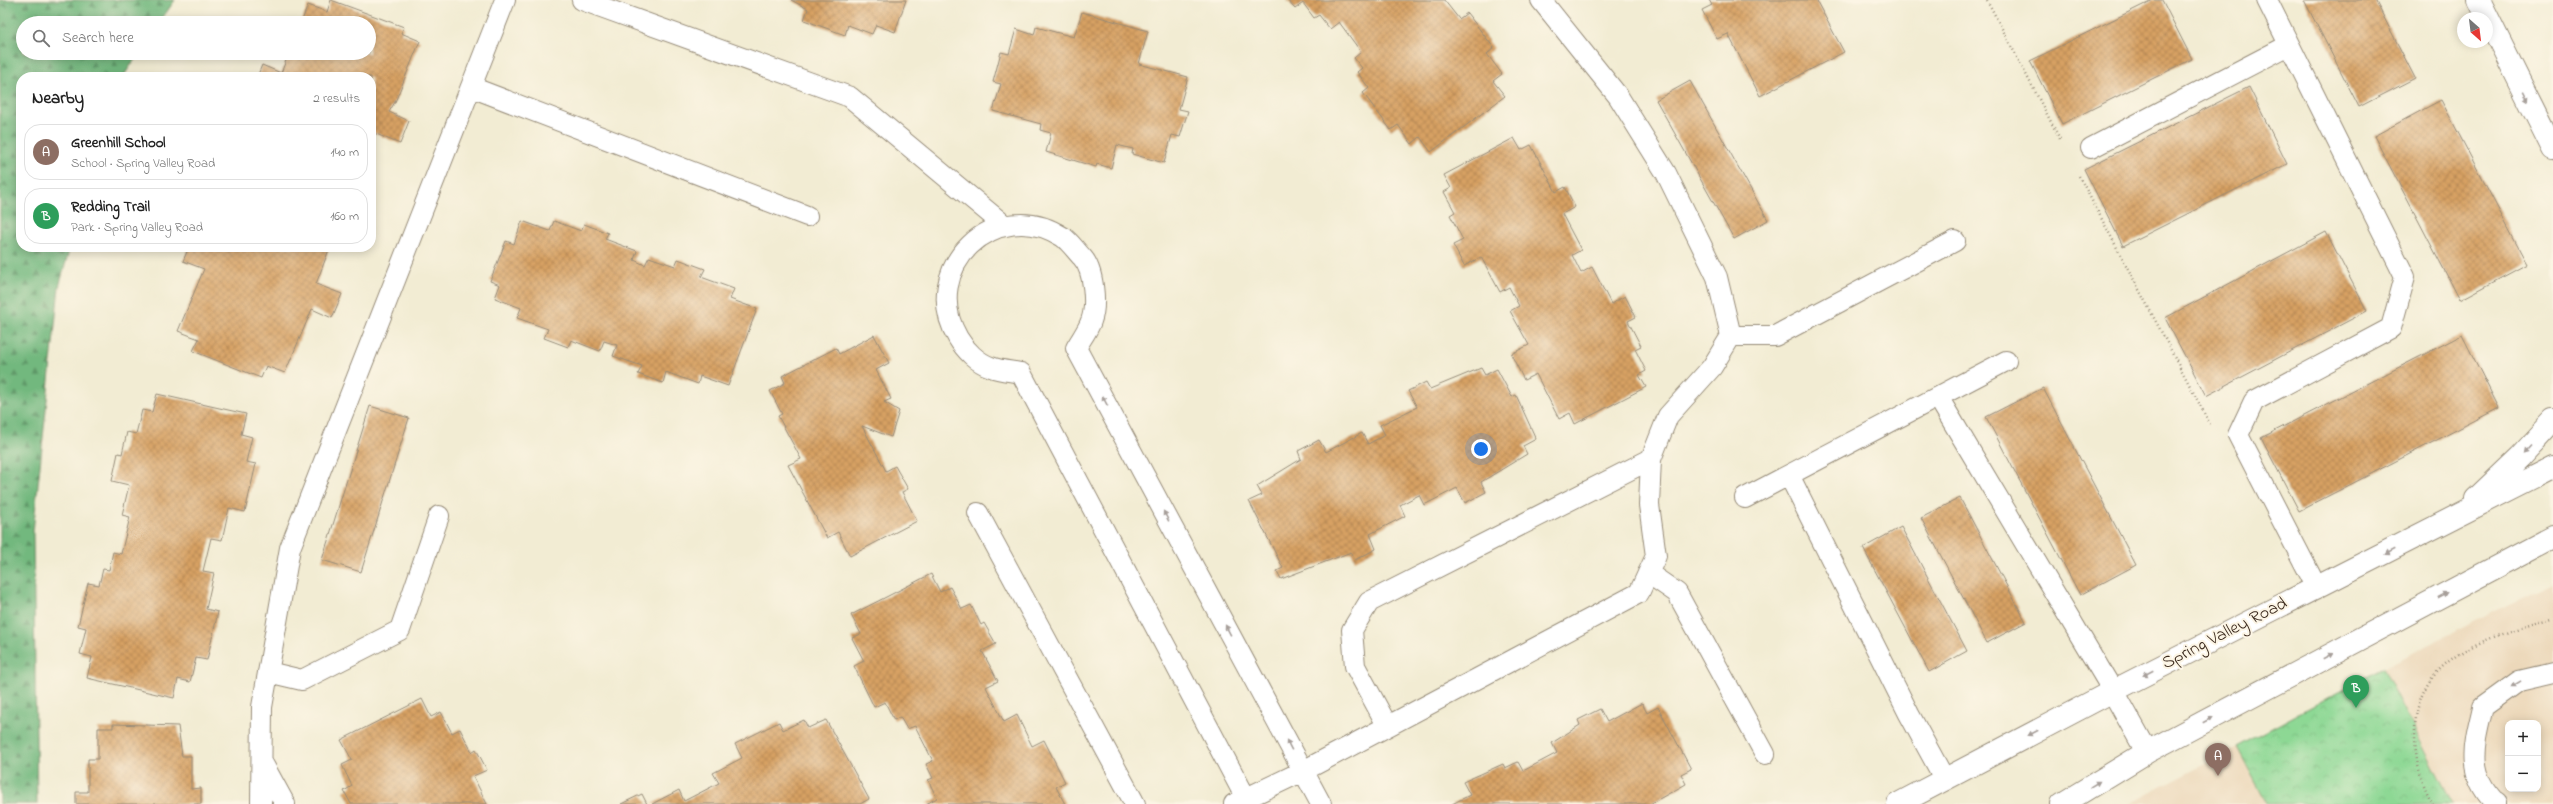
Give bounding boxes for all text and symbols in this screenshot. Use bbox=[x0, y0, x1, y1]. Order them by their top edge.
north arrow bbox=[2457, 12, 2493, 48]
search box bbox=[16, 16, 376, 60]
icon: search bbox=[30, 27, 52, 49]
text: Search here bbox=[62, 27, 134, 49]
text: Nearby bbox=[32, 86, 84, 111]
text: 2 results bbox=[313, 89, 360, 108]
one-way arrow bbox=[2523, 91, 2529, 103]
text: Greenhill School bbox=[71, 132, 166, 154]
text: A bbox=[42, 143, 50, 162]
text: 140 m bbox=[331, 143, 359, 162]
text: School · Spring Valley Road bbox=[71, 154, 215, 173]
text: Redding Trail bbox=[71, 196, 150, 218]
text: B bbox=[42, 207, 50, 226]
text: 160 m bbox=[330, 207, 359, 226]
text: Park · Spring Valley Road bbox=[71, 218, 203, 237]
one-way arrow bbox=[1101, 395, 1108, 407]
your location bbox=[1471, 439, 1491, 459]
one-way arrow bbox=[2522, 445, 2532, 455]
one-way arrow bbox=[1163, 510, 1169, 522]
one-way arrow bbox=[2384, 549, 2395, 555]
street label: Spring Valley Road bbox=[2158, 591, 2293, 678]
one-way arrow bbox=[2437, 592, 2449, 598]
one-way arrow bbox=[1224, 625, 1231, 636]
one-way arrow bbox=[2322, 652, 2334, 659]
one-way arrow bbox=[2143, 670, 2154, 676]
pin: B bbox=[2343, 675, 2369, 708]
one-way arrow bbox=[2510, 681, 2522, 688]
one-way arrow bbox=[2202, 716, 2214, 723]
map controls bbox=[2505, 720, 2541, 792]
button: + bbox=[2505, 720, 2541, 756]
one-way arrow bbox=[2027, 730, 2039, 736]
one-way arrow bbox=[1286, 739, 1292, 751]
pin: A bbox=[2205, 743, 2231, 776]
button: − bbox=[2505, 756, 2541, 792]
one-way arrow bbox=[2089, 780, 2101, 787]

